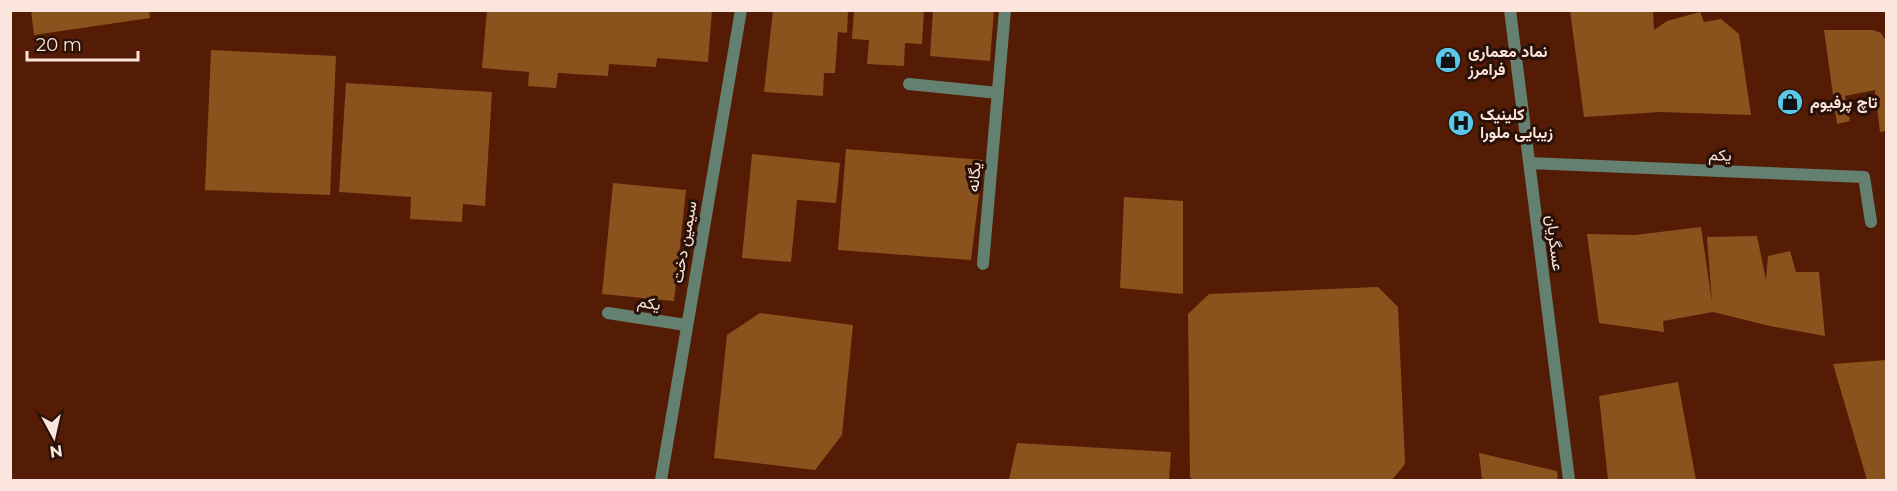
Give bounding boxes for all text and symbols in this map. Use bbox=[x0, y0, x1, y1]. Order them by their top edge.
scale bar bbox=[27, 24, 138, 62]
text: 20 m bbox=[36, 34, 82, 56]
place label: نماد معماری فرامرز bbox=[1467, 42, 1548, 80]
shop icon: نماد معماری فرامرز bbox=[1433, 45, 1463, 75]
shop icon: تاچ پرفيوم bbox=[1775, 87, 1805, 117]
place label: تاچ پرفيوم bbox=[1810, 93, 1878, 114]
place label: کلینیک زیبایی ملورا bbox=[1480, 105, 1553, 143]
hospital icon: کلینیک زیبایی ملورا bbox=[1446, 108, 1476, 138]
street label: یکم bbox=[1708, 145, 1732, 166]
street label: یگانه bbox=[963, 161, 985, 193]
street label: سیمین دخت bbox=[667, 200, 702, 285]
street label: عسگریان bbox=[1541, 214, 1568, 272]
street label: یکم bbox=[636, 292, 662, 315]
north arrow bbox=[24, 407, 84, 467]
text: N bbox=[48, 441, 64, 462]

